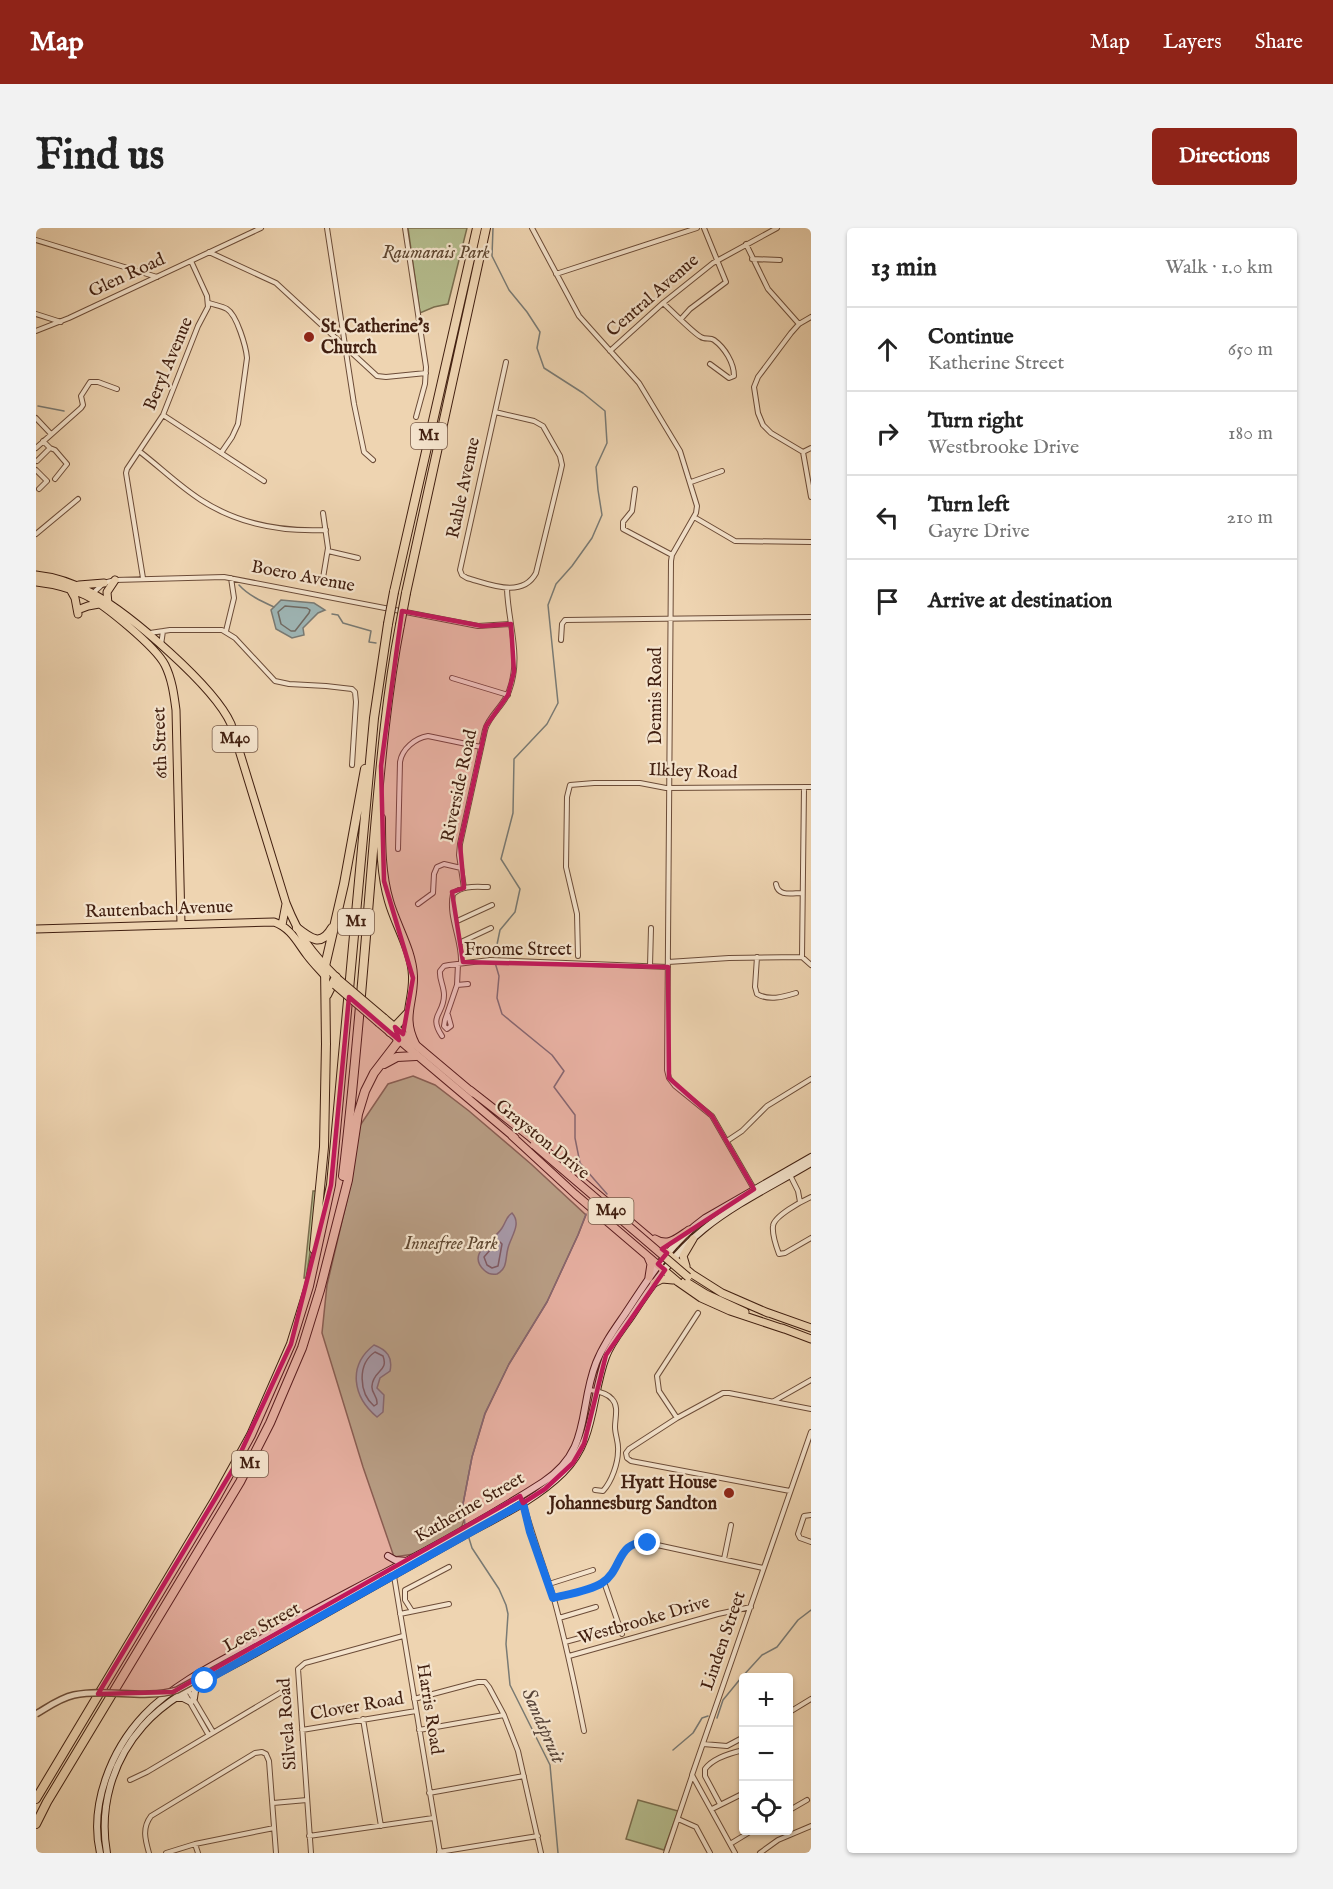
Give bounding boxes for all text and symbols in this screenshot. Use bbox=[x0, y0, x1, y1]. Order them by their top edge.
text: Map bbox=[30, 25, 84, 60]
text: Map bbox=[1090, 29, 1130, 56]
text: Layers bbox=[1163, 29, 1222, 56]
text: Share bbox=[1255, 29, 1303, 56]
button: Directions bbox=[1152, 128, 1297, 185]
text: Find us bbox=[36, 130, 164, 183]
park label: Raumarais Park bbox=[382, 242, 490, 265]
street label: Glen Road bbox=[85, 248, 169, 304]
street label: Central Avenue bbox=[602, 250, 704, 342]
text: 13 min bbox=[871, 251, 937, 284]
text: Walk · 1.0 km bbox=[1165, 255, 1273, 280]
street label: Beryl Avenue bbox=[139, 314, 199, 414]
place label: St. Catherine's Church bbox=[321, 316, 430, 360]
text: Continue bbox=[928, 323, 1014, 351]
marker: St. Catherine's Church bbox=[302, 330, 316, 344]
icon: ahead bbox=[871, 333, 904, 366]
text: 650 m bbox=[1228, 337, 1273, 362]
text: Katherine Street bbox=[928, 351, 1064, 376]
text: Turn right bbox=[928, 407, 1023, 435]
icon: right bbox=[871, 417, 904, 450]
text: 180 m bbox=[1228, 421, 1273, 446]
road number: M1 bbox=[411, 423, 447, 449]
street label: Rahle Avenue bbox=[442, 435, 486, 541]
text: Westbrooke Drive bbox=[928, 435, 1079, 460]
text: Turn left bbox=[928, 491, 1010, 519]
icon: left bbox=[871, 501, 904, 534]
text: 210 m bbox=[1227, 505, 1273, 530]
text: Gayre Drive bbox=[928, 519, 1030, 544]
street label: Boero Avenue bbox=[249, 556, 357, 598]
icon: arrive bbox=[871, 585, 904, 618]
text: Arrive at destination bbox=[928, 587, 1112, 615]
street label: Dennis Road bbox=[645, 647, 668, 745]
street label: 6th Street bbox=[148, 707, 174, 779]
road number: M40 bbox=[212, 726, 258, 752]
street label: Riverside Road bbox=[437, 727, 483, 844]
street label: Ilkley Road bbox=[648, 759, 738, 785]
street label: Rautenbach Avenue bbox=[84, 896, 234, 924]
road number: M1 bbox=[338, 909, 374, 935]
street label: Froome Street bbox=[464, 939, 572, 962]
street label: Grayston Drive bbox=[490, 1095, 594, 1185]
road number: M40 bbox=[588, 1198, 634, 1224]
park label: Innesfree Park bbox=[403, 1233, 498, 1256]
road number: M1 bbox=[232, 1451, 268, 1477]
street label: Katherine Street bbox=[411, 1467, 529, 1549]
place label: Hyatt House Johannesburg Sandton bbox=[547, 1472, 718, 1516]
marker: Hyatt House Johannesburg Sandton bbox=[722, 1486, 736, 1500]
route end bbox=[634, 1529, 660, 1555]
street label: Linden Street bbox=[696, 1588, 752, 1694]
street label: Westbrooke Drive bbox=[575, 1591, 713, 1651]
street label: Lees Street bbox=[219, 1597, 305, 1659]
street label: Harris Road bbox=[410, 1662, 448, 1757]
route start bbox=[191, 1667, 217, 1693]
map controls bbox=[739, 1673, 793, 1835]
button: + bbox=[739, 1673, 793, 1727]
street label: Silvela Road bbox=[273, 1677, 303, 1771]
water label: Sandspruit bbox=[515, 1684, 571, 1769]
street label: Clover Road bbox=[308, 1687, 406, 1727]
button: − bbox=[739, 1727, 793, 1781]
button: locate bbox=[739, 1781, 793, 1835]

